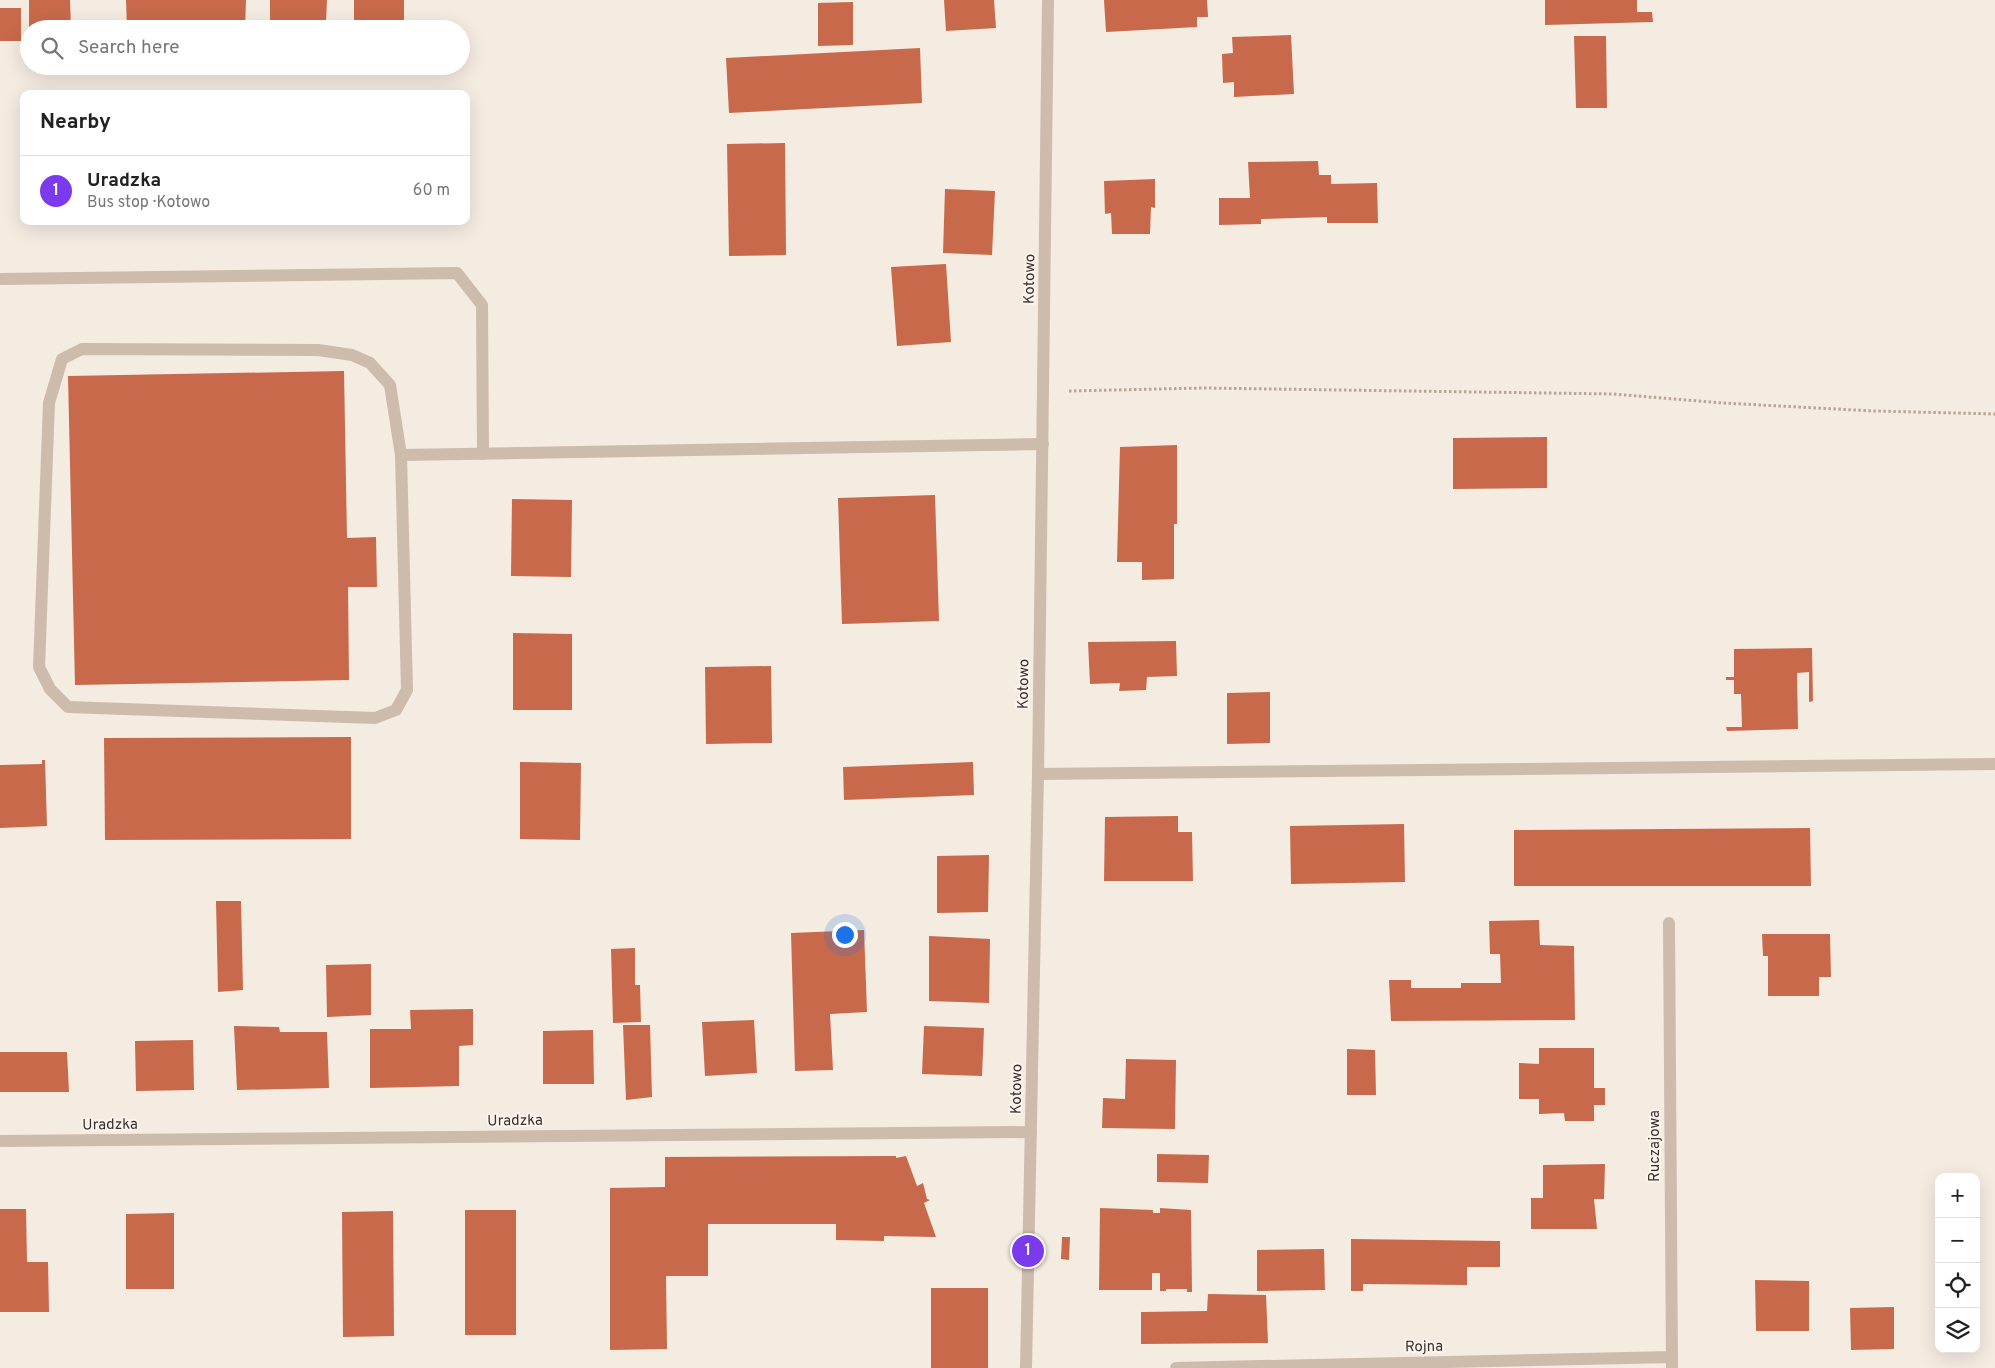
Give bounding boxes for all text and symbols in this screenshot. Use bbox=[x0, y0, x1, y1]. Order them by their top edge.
search box bbox=[20, 20, 470, 75]
icon: search bbox=[38, 34, 66, 62]
text: Search here bbox=[78, 36, 180, 60]
text: Nearby bbox=[40, 109, 111, 136]
text: Uradzka bbox=[87, 169, 161, 193]
text: 1 bbox=[53, 181, 59, 201]
text: 60 m bbox=[413, 181, 450, 201]
text: Bus stop · Kotowo bbox=[87, 193, 210, 213]
street label: Kotowo bbox=[1021, 254, 1040, 304]
street label: Kotowo bbox=[1015, 659, 1034, 709]
your location bbox=[832, 922, 858, 948]
street label: Kotowo bbox=[1008, 1064, 1027, 1114]
street label: Ruczajowa bbox=[1646, 1110, 1665, 1182]
street label: Uradzka bbox=[487, 1112, 543, 1131]
street label: Uradzka bbox=[82, 1116, 138, 1135]
map controls bbox=[1935, 1173, 1980, 1353]
button: + bbox=[1935, 1173, 1980, 1218]
button: − bbox=[1935, 1218, 1980, 1263]
pin: 1 bbox=[1012, 1232, 1044, 1270]
button: locate bbox=[1935, 1263, 1980, 1308]
button: layers bbox=[1935, 1308, 1980, 1353]
street label: Rojna bbox=[1405, 1338, 1443, 1357]

